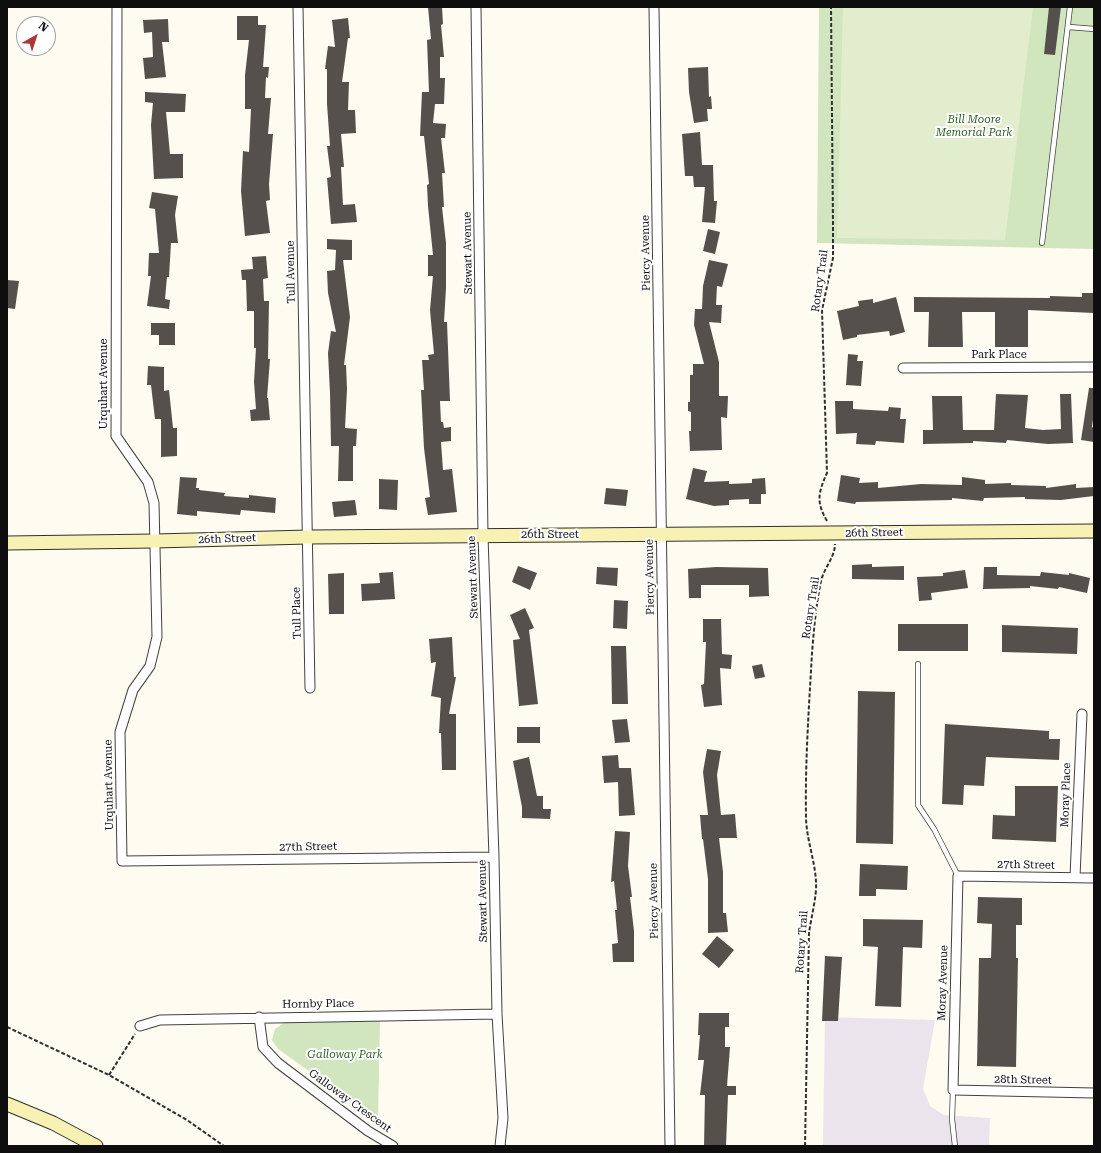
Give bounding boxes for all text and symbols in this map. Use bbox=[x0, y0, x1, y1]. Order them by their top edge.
north arrow bbox=[16, 16, 56, 56]
text: N bbox=[36, 19, 51, 35]
park label: Bill Moore Memorial Park bbox=[936, 113, 1012, 139]
street label: Stewart Avenue bbox=[461, 212, 475, 294]
street label: Piercy Avenue bbox=[639, 215, 653, 291]
street label: Tull Avenue bbox=[284, 240, 298, 304]
street label: Rotary Trail bbox=[809, 249, 831, 313]
street label: Urquhart Avenue bbox=[97, 339, 111, 429]
street label: Park Place bbox=[971, 348, 1027, 362]
street label: 26th Street bbox=[845, 526, 903, 540]
street label: 26th Street bbox=[521, 528, 579, 542]
street label: 26th Street bbox=[198, 531, 256, 547]
street label: Stewart Avenue bbox=[465, 535, 481, 619]
street label: Piercy Avenue bbox=[643, 539, 657, 615]
street label: Rotary Trail bbox=[800, 576, 822, 640]
street label: Tull Place bbox=[290, 587, 304, 639]
street label: Urquhart Avenue bbox=[102, 739, 116, 831]
street label: Moray Place bbox=[1058, 762, 1074, 828]
street label: 27th Street bbox=[279, 840, 337, 854]
street label: 27th Street bbox=[997, 858, 1055, 872]
street label: Stewart Avenue bbox=[476, 860, 490, 942]
street label: Piercy Avenue bbox=[647, 863, 661, 939]
street label: Rotary Trail bbox=[793, 910, 811, 974]
street label: Moray Avenue bbox=[935, 945, 951, 1021]
street label: Hornby Place bbox=[282, 997, 354, 1011]
park label: Galloway Park bbox=[307, 1048, 383, 1062]
street label: Galloway Crescent bbox=[306, 1067, 394, 1135]
street label: 28th Street bbox=[994, 1073, 1052, 1087]

